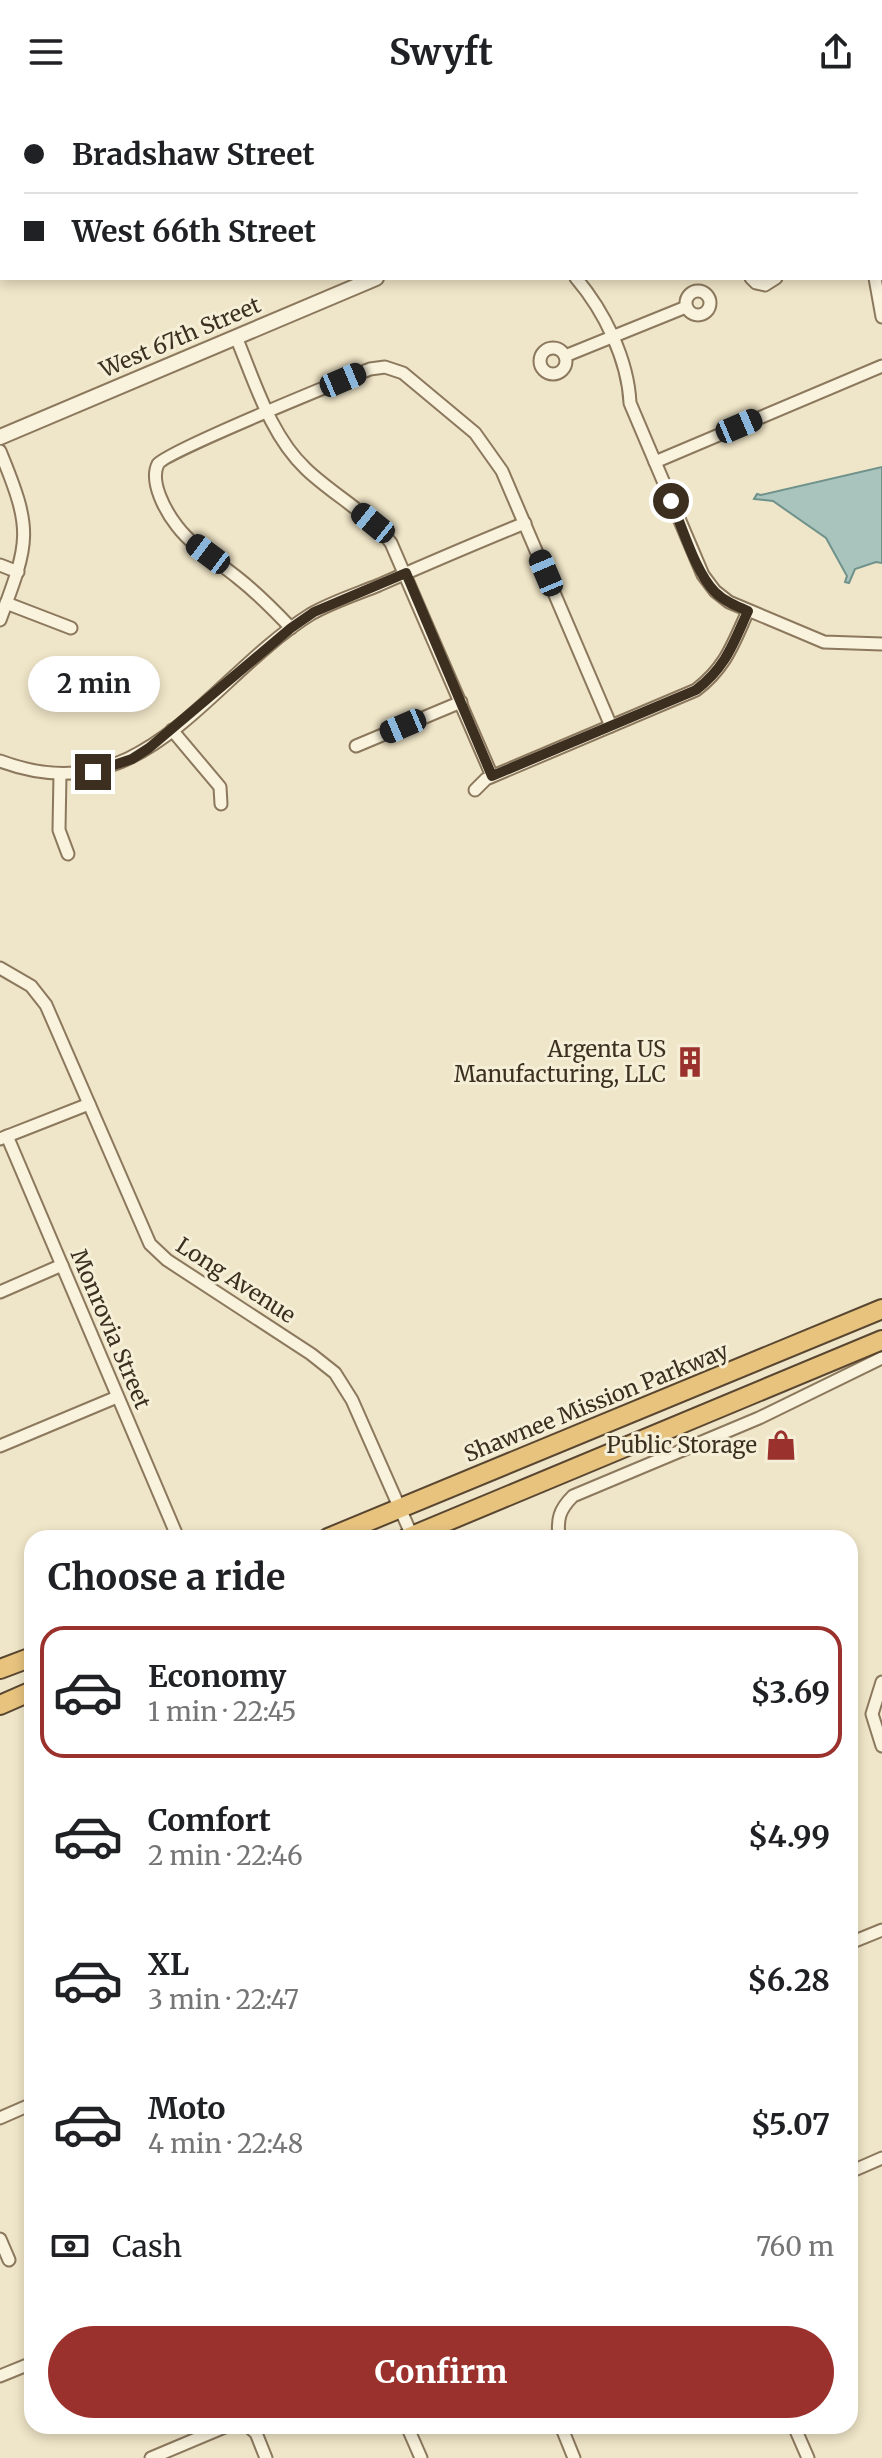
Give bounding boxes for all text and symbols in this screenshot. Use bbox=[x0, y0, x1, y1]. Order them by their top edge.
icon: menu bbox=[24, 30, 68, 74]
text: Swyft bbox=[389, 30, 493, 75]
icon: share bbox=[814, 30, 858, 74]
text: Bradshaw Street bbox=[72, 135, 315, 173]
text: West 66th Street bbox=[72, 212, 316, 250]
street label: West 67th Street bbox=[94, 290, 265, 384]
car bbox=[316, 360, 370, 400]
car bbox=[712, 406, 766, 446]
route start bbox=[653, 483, 689, 519]
car bbox=[347, 499, 399, 547]
car bbox=[182, 530, 234, 578]
car bbox=[526, 546, 566, 600]
callout: 2 min bbox=[27, 656, 159, 712]
text: 2 min bbox=[57, 667, 131, 700]
car bbox=[376, 706, 430, 746]
route end bbox=[75, 754, 111, 790]
place label: Argenta US Manufacturing, LLC bbox=[454, 1035, 666, 1088]
building icon: Argenta US Manufacturing, LLC bbox=[673, 1045, 707, 1079]
street label: Long Avenue bbox=[171, 1231, 301, 1329]
street label: Monrovia Street bbox=[65, 1245, 157, 1413]
street label: Shawnee Mission Parkway bbox=[460, 1336, 732, 1468]
shop icon: Public Storage bbox=[764, 1428, 798, 1462]
place label: Public Storage bbox=[607, 1431, 757, 1459]
text: Choose a ride bbox=[48, 1555, 285, 1600]
icon: car bbox=[52, 1656, 124, 1728]
text: Economy bbox=[148, 1657, 286, 1695]
text: $3.69 bbox=[751, 1673, 830, 1711]
text: 1 min · 22:45 bbox=[148, 1695, 296, 1728]
icon: car bbox=[52, 1800, 124, 1872]
text: Comfort bbox=[148, 1801, 271, 1839]
text: $4.99 bbox=[748, 1817, 830, 1855]
text: 2 min · 22:46 bbox=[148, 1839, 303, 1872]
icon: car bbox=[52, 1944, 124, 2016]
text: XL bbox=[148, 1945, 189, 1983]
text: $6.28 bbox=[747, 1961, 830, 1999]
text: 3 min · 22:47 bbox=[148, 1983, 299, 2016]
icon: car bbox=[52, 2088, 124, 2160]
text: Moto bbox=[148, 2089, 226, 2127]
text: $5.07 bbox=[751, 2105, 830, 2143]
text: 4 min · 22:48 bbox=[148, 2127, 303, 2160]
icon: cash bbox=[48, 2224, 92, 2268]
text: Cash bbox=[112, 2227, 182, 2265]
text: 760 m bbox=[756, 2230, 834, 2263]
button: Confirm bbox=[48, 2326, 834, 2418]

